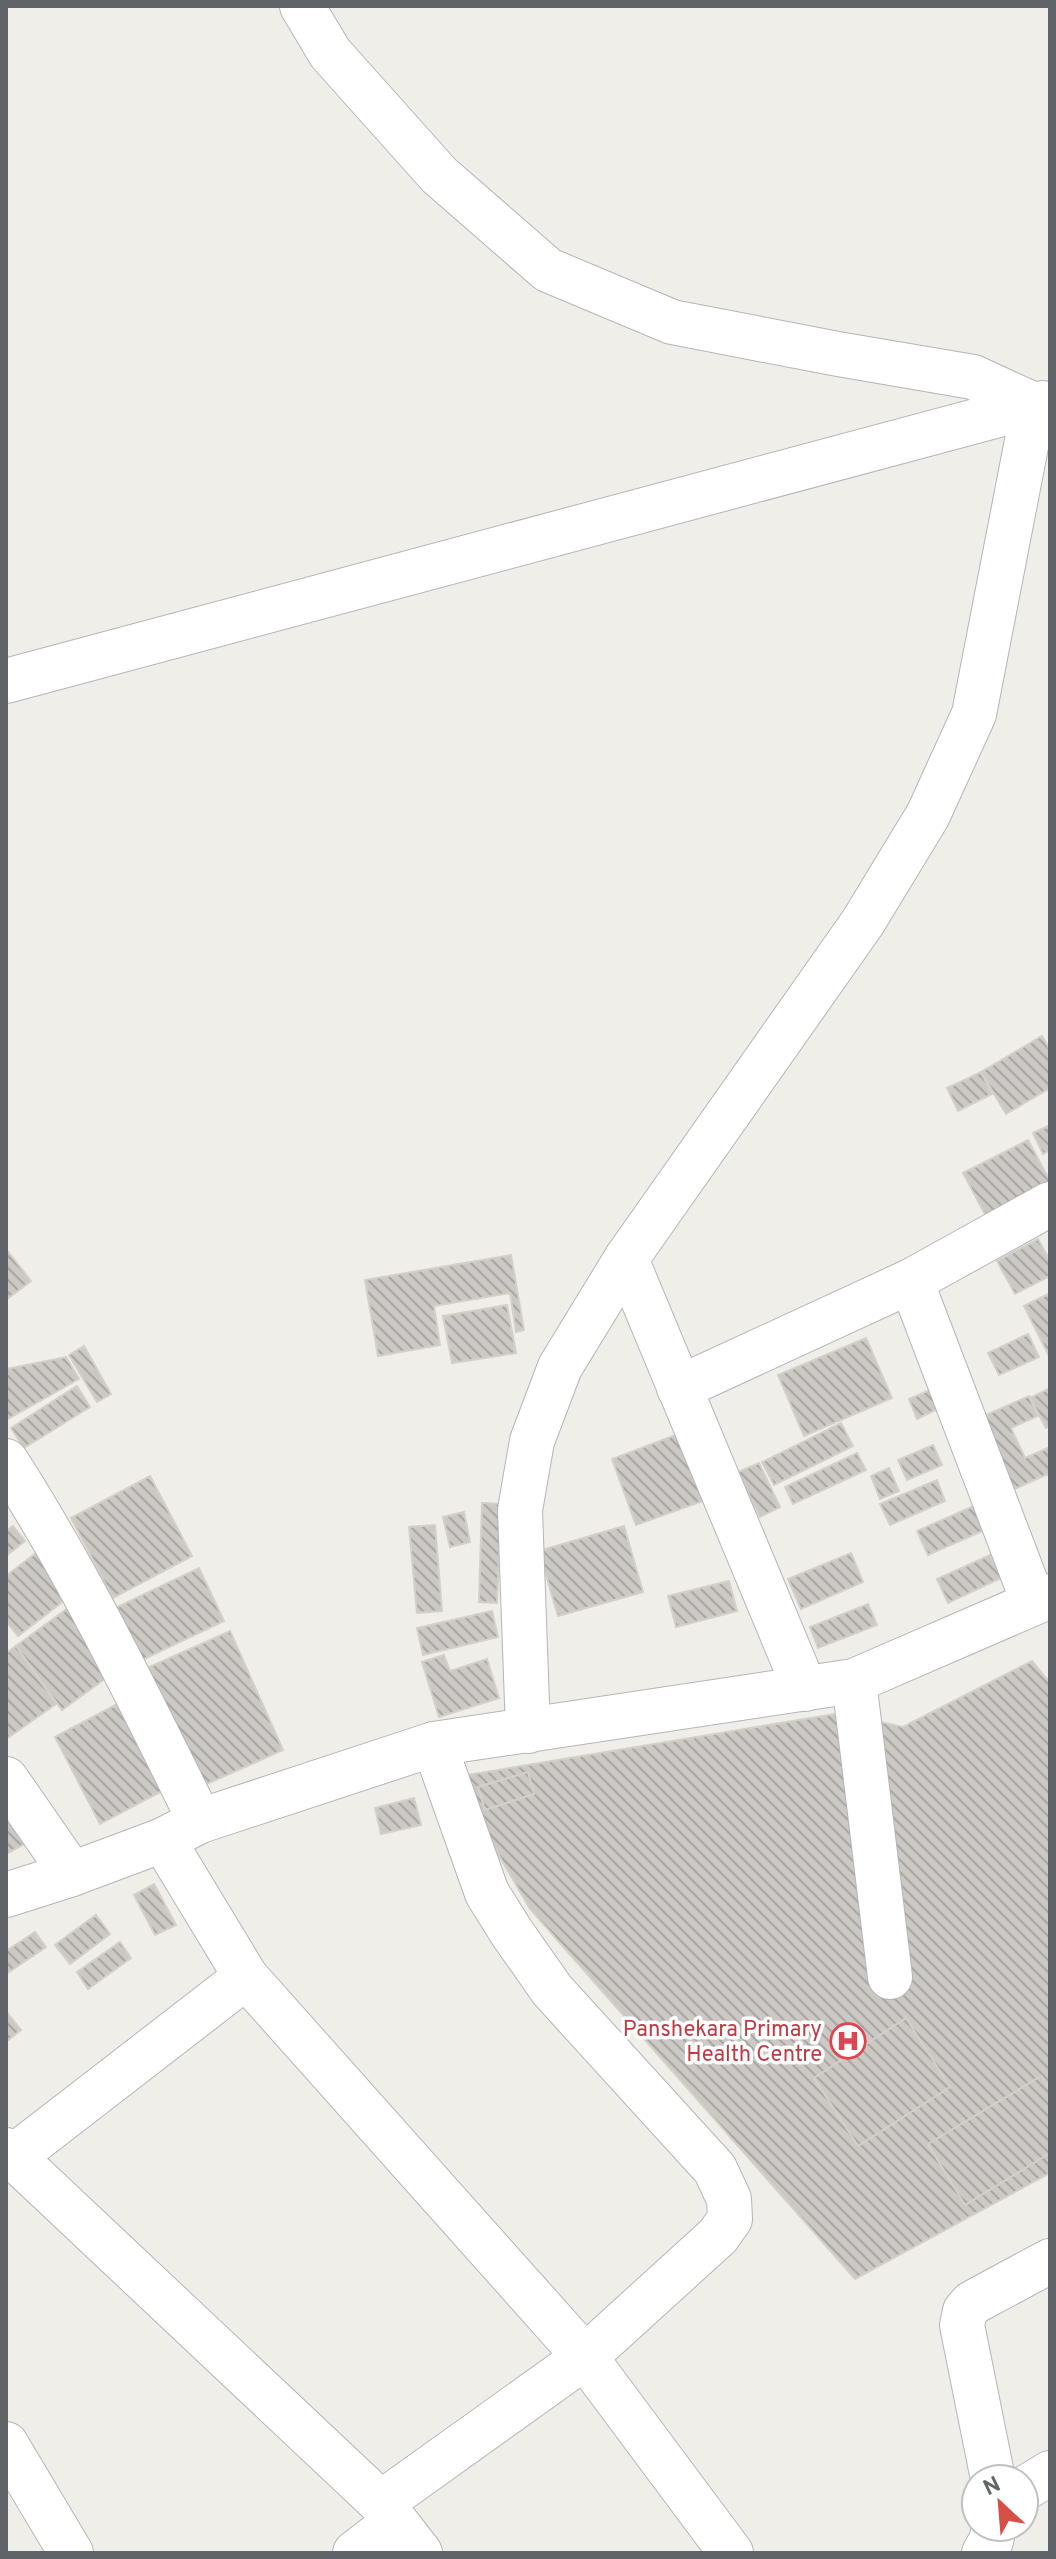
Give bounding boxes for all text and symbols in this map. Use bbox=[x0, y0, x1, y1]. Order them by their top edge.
place label: Panshekara Primary Health Centre bbox=[623, 2017, 822, 2069]
hospital icon: Panshekara Primary Health Centre bbox=[829, 2022, 867, 2060]
north arrow bbox=[960, 2463, 1040, 2543]
text: N bbox=[979, 2472, 1005, 2503]

